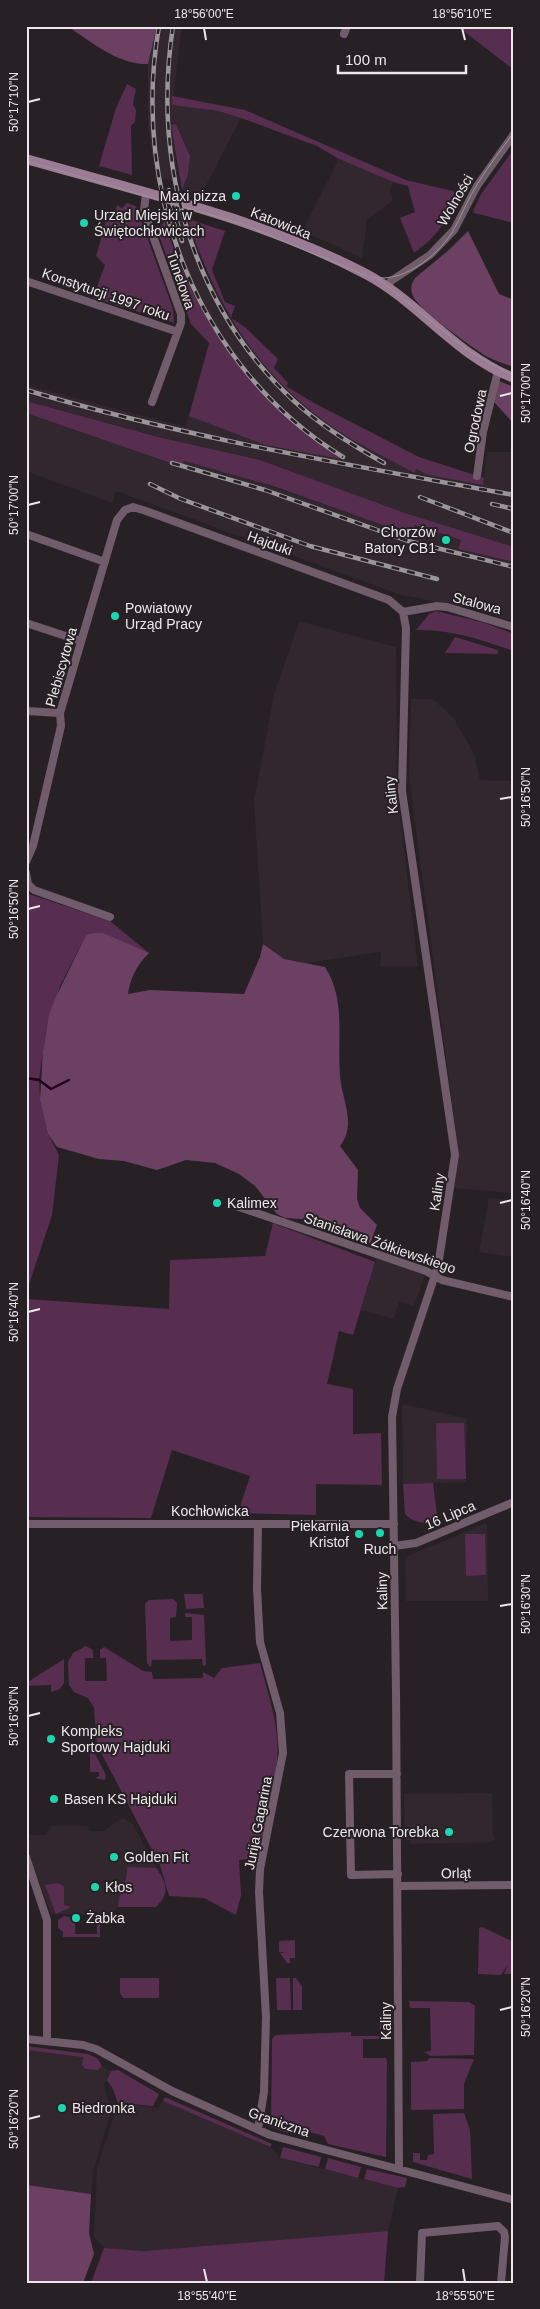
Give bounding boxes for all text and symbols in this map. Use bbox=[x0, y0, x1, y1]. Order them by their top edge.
text: 18°56'00"E bbox=[174, 7, 234, 21]
text: 18°56'10"E bbox=[432, 7, 492, 21]
scale bar bbox=[338, 42, 465, 74]
text: 100 m bbox=[345, 51, 387, 68]
text: 50°17'10"N bbox=[7, 72, 21, 132]
street label: Wolności bbox=[434, 172, 476, 228]
place label: Maxi pizza bbox=[160, 188, 226, 204]
marker: Maxi pizza bbox=[230, 190, 242, 202]
street label: Katowicka bbox=[248, 204, 314, 242]
place label: Urząd Miejski w Świętochłowicach bbox=[94, 207, 205, 239]
marker: Urząd Miejski w Świętochłowicach bbox=[78, 217, 90, 229]
street label: Tunelowa bbox=[164, 249, 198, 311]
street label: Konstytucji 1997 roku bbox=[40, 265, 172, 323]
text: 50°17'00"N bbox=[519, 363, 533, 423]
street label: Ogrodowa bbox=[460, 388, 490, 454]
text: 50°17'00"N bbox=[7, 475, 21, 535]
place label: Chorzów Batory CB1 bbox=[364, 524, 437, 556]
street label: Hajduki bbox=[245, 527, 295, 559]
marker: Chorzów Batory CB1 bbox=[440, 534, 452, 546]
street label: Stalowa bbox=[451, 589, 503, 617]
place label: Powiatowy Urząd Pracy bbox=[125, 600, 202, 632]
marker: Powiatowy Urząd Pracy bbox=[109, 610, 121, 622]
street label: Plebiscytowa bbox=[42, 625, 80, 708]
text: 50°16'50"N bbox=[519, 767, 533, 827]
street label: Kaliny bbox=[381, 775, 401, 815]
text: 50°16'50"N bbox=[7, 879, 21, 939]
text: 50°16'40"N bbox=[519, 1170, 533, 1230]
street label: Kaliny bbox=[426, 1172, 448, 1212]
place label: Kalimex bbox=[227, 1195, 277, 1211]
marker: Kalimex bbox=[211, 1197, 223, 1209]
street label: Stanisława Żółkiewskiego bbox=[302, 1209, 459, 1277]
text: 50°16'40"N bbox=[7, 1282, 21, 1342]
street label: 16 Lipca bbox=[423, 1497, 478, 1533]
street label: Kochłowicka bbox=[171, 1503, 249, 1519]
place label: Piekarnia Kristof bbox=[291, 1518, 349, 1550]
marker: Ruch bbox=[374, 1527, 386, 1539]
marker: Piekarnia Kristof bbox=[353, 1528, 365, 1540]
place label: Ruch bbox=[364, 1541, 396, 1557]
street label: Kaliny bbox=[374, 1572, 390, 1610]
text: 50°16'30"N bbox=[519, 1574, 533, 1634]
text: 50°16'30"N bbox=[7, 1686, 21, 1746]
place label: Kompleks Sportowy Hajduki bbox=[61, 1723, 170, 1755]
marker: Kompleks Sportowy Hajduki bbox=[45, 1733, 57, 1745]
street label: Jurija Gagarina bbox=[241, 1775, 275, 1871]
place label: Basen KS Hajduki bbox=[64, 1791, 177, 1807]
marker: Basen KS Hajduki bbox=[48, 1793, 60, 1805]
place label: Czerwona Torebka bbox=[323, 1824, 439, 1840]
marker: Czerwona Torebka bbox=[443, 1826, 455, 1838]
place label: Golden Fit bbox=[124, 1849, 189, 1865]
marker: Golden Fit bbox=[108, 1851, 120, 1863]
street label: Orląt bbox=[441, 1865, 471, 1881]
place label: Kłos bbox=[105, 1879, 132, 1895]
marker: Kłos bbox=[89, 1881, 101, 1893]
place label: Żabka bbox=[86, 1909, 125, 1926]
marker: Żabka bbox=[70, 1912, 82, 1924]
text: 50°16'20"N bbox=[519, 1977, 533, 2037]
street label: Kaliny bbox=[378, 2002, 394, 2040]
text: 50°16'20"N bbox=[7, 2089, 21, 2149]
place label: Biedronka bbox=[72, 2100, 135, 2116]
marker: Biedronka bbox=[56, 2102, 68, 2114]
street label: Graniczna bbox=[246, 2104, 312, 2140]
text: 18°55'40"E bbox=[177, 2289, 237, 2303]
text: 18°55'50"E bbox=[435, 2289, 495, 2303]

